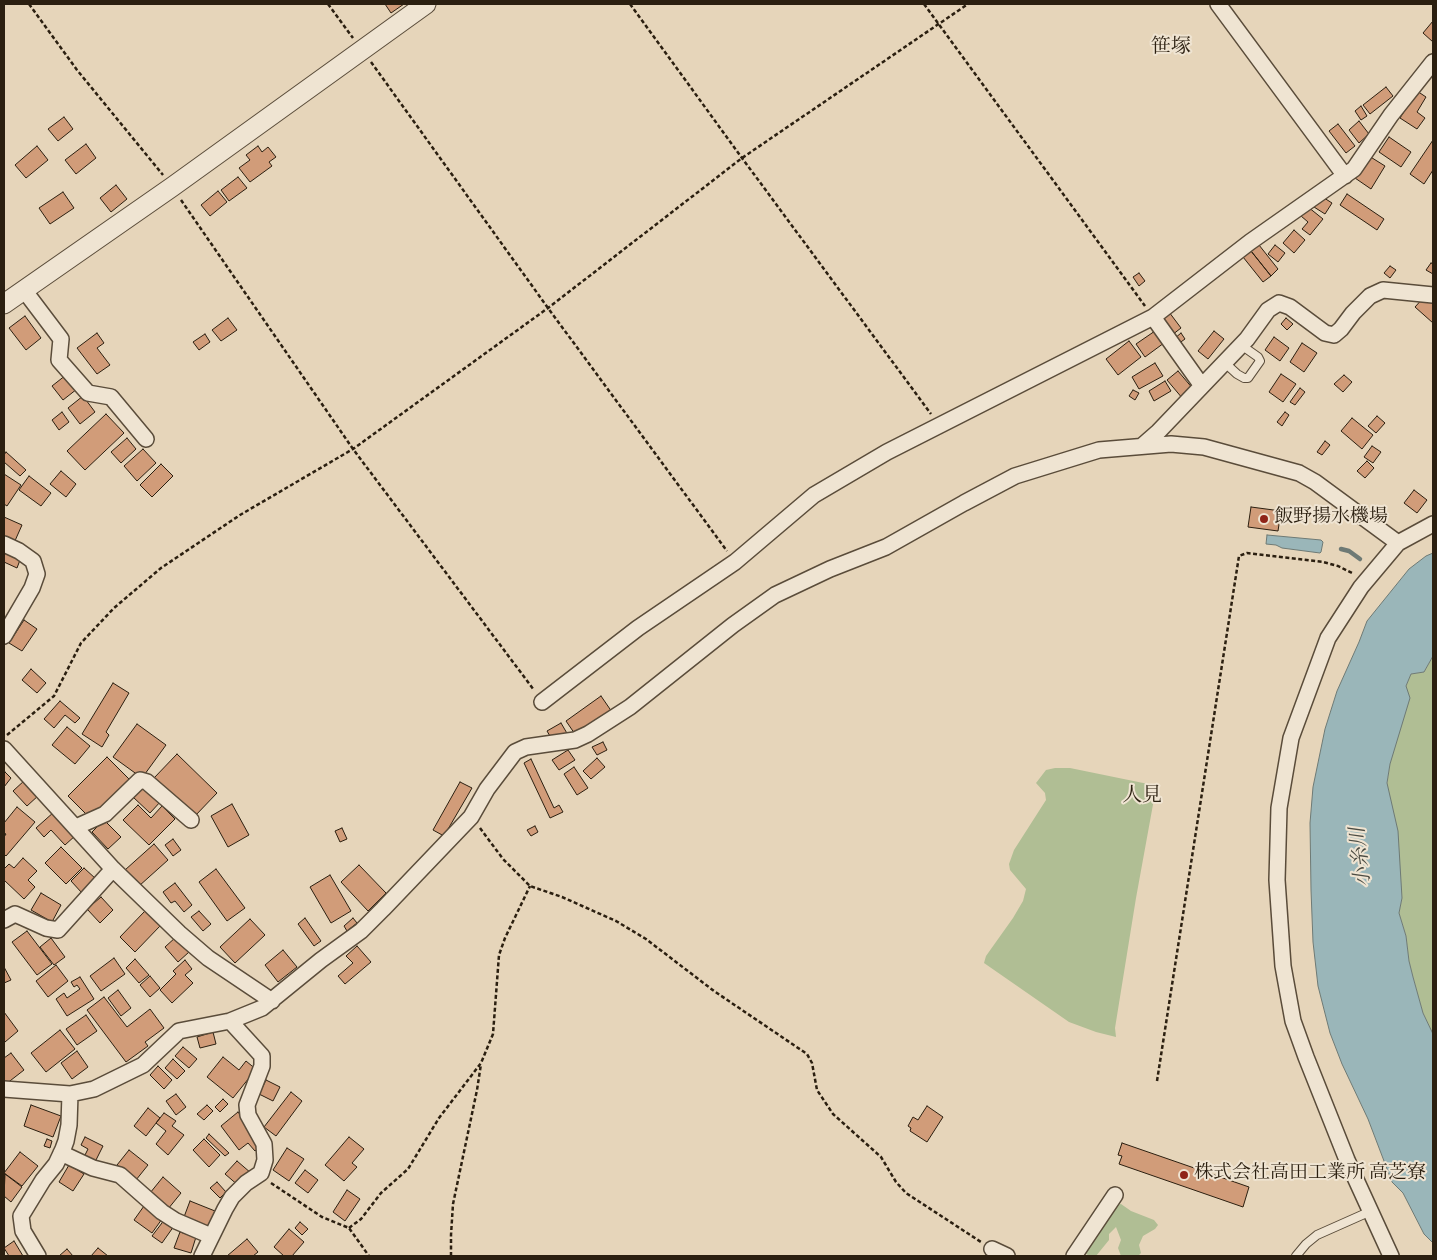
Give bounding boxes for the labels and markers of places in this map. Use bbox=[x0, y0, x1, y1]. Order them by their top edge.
place label: 飯野揚水機場 bbox=[1274, 508, 1388, 530]
marker: 飯野揚水機場 bbox=[1258, 513, 1270, 525]
place label: 株式会社高田工業所 高芝寮 bbox=[1194, 1164, 1426, 1186]
marker: 株式会社高田工業所 高芝寮 bbox=[1178, 1169, 1190, 1181]

